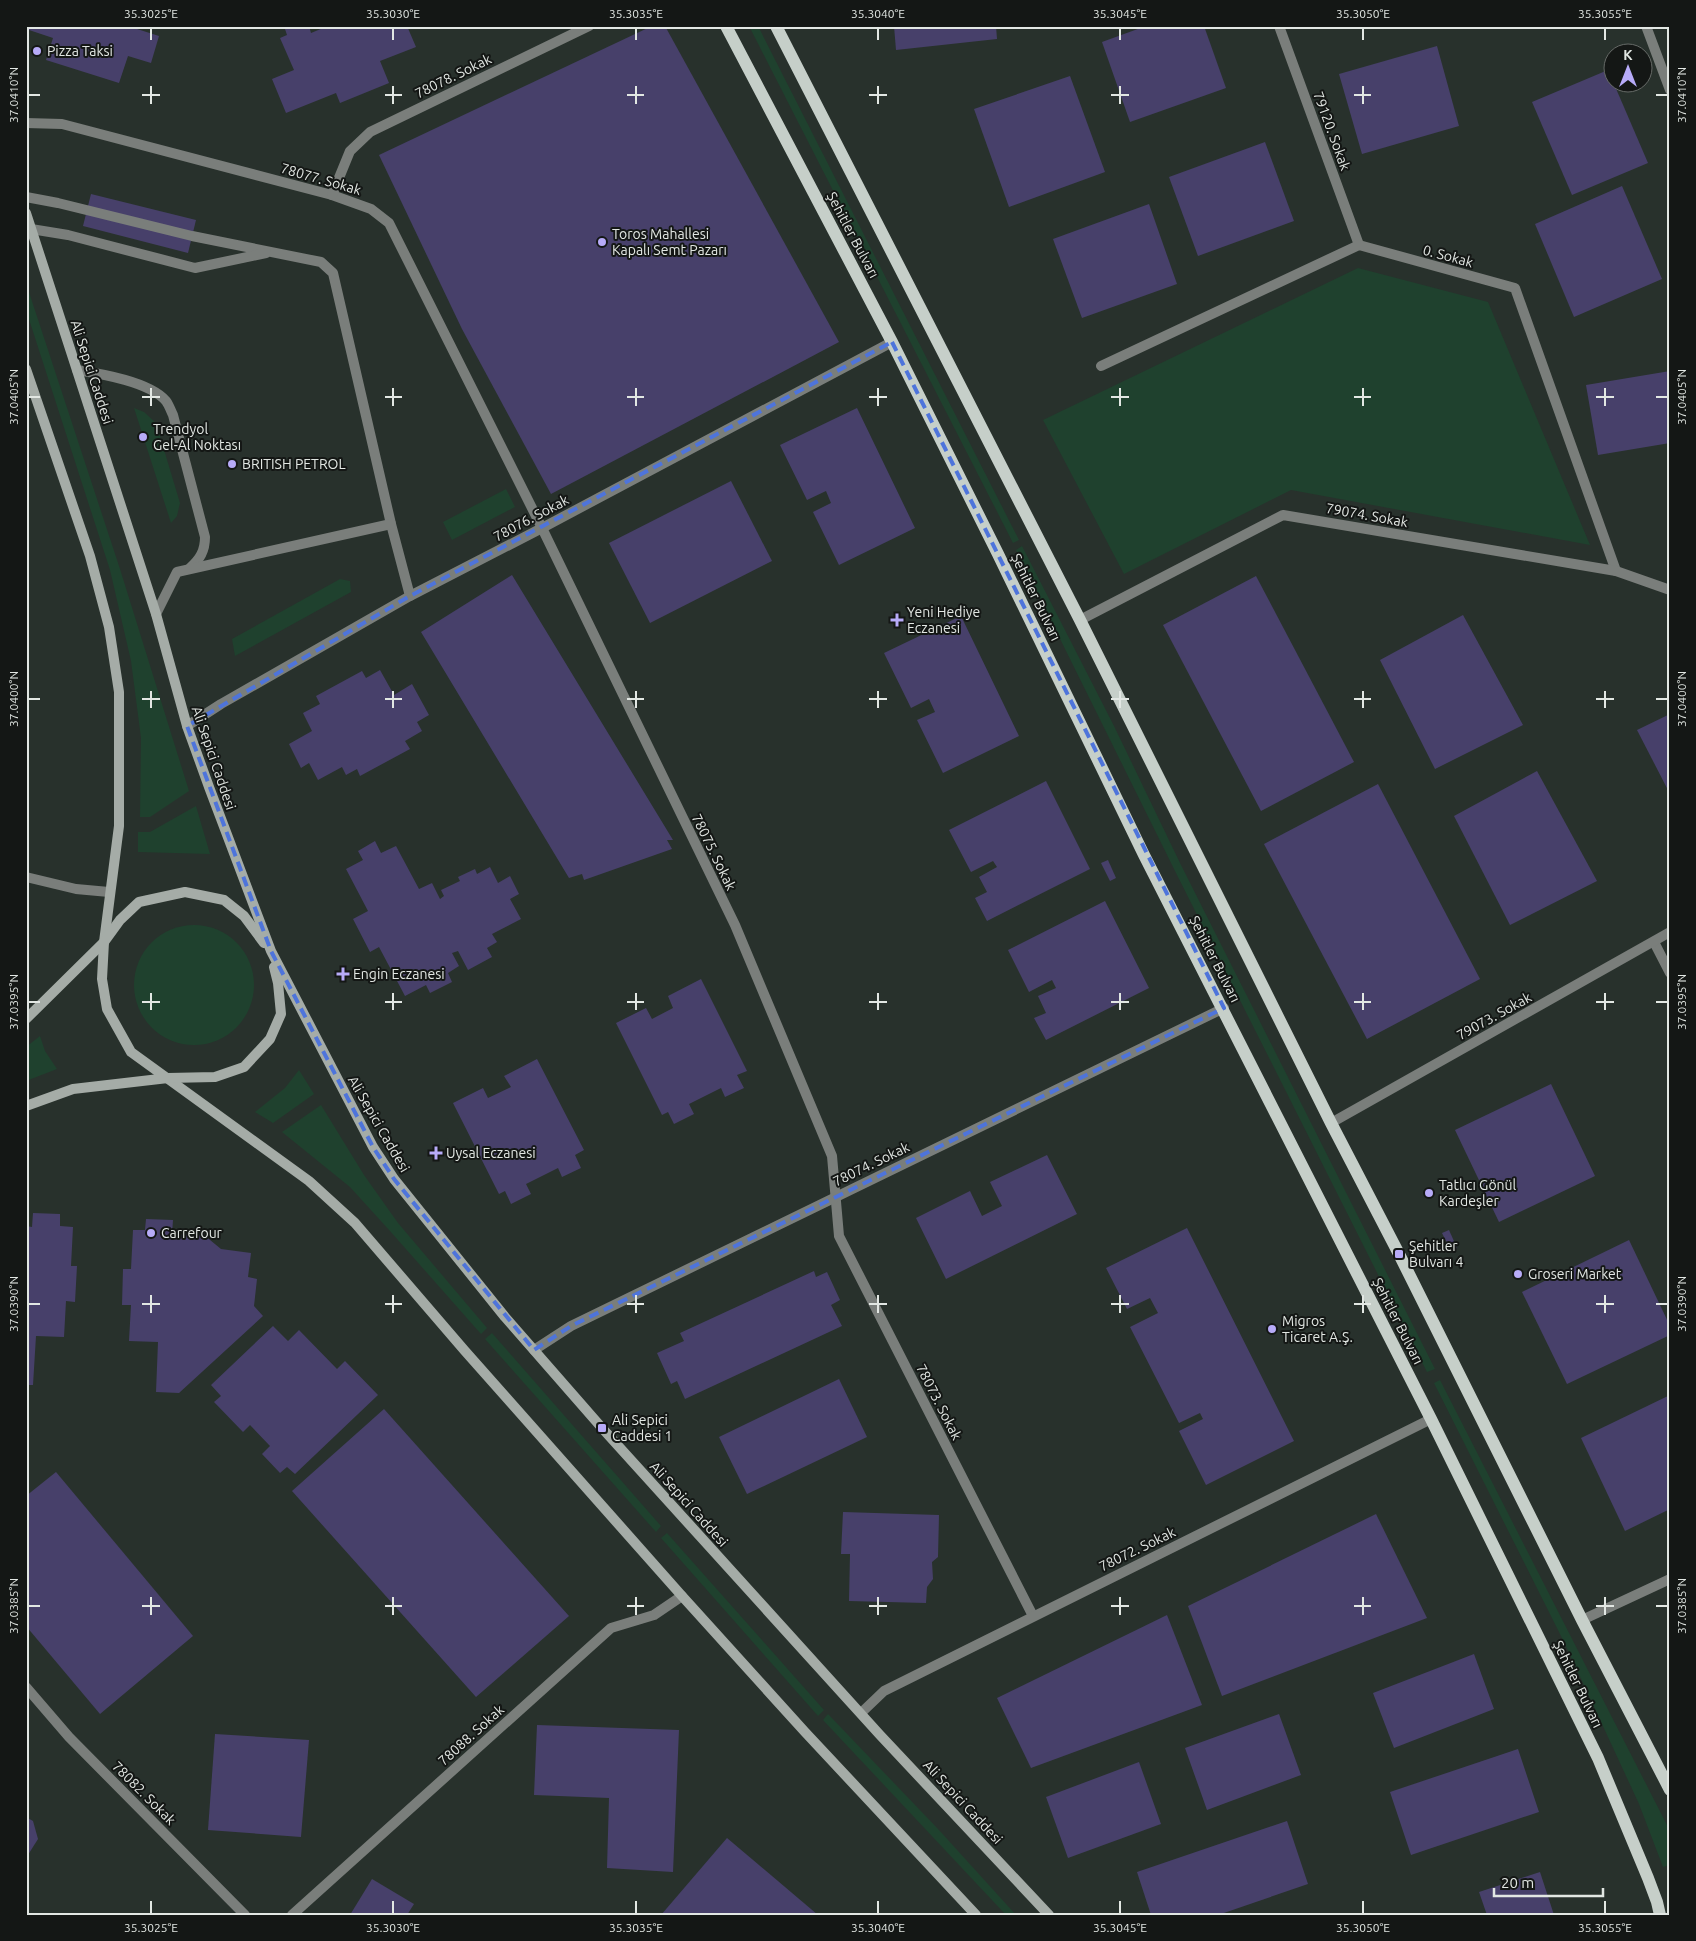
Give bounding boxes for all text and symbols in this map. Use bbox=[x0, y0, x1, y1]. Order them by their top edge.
text: 35.3025°E bbox=[124, 7, 178, 20]
text: 35.3030°E bbox=[366, 7, 420, 20]
text: 35.3035°E bbox=[609, 7, 663, 20]
text: 35.3040°E bbox=[851, 7, 905, 20]
text: 35.3045°E bbox=[1093, 7, 1147, 20]
text: 35.3050°E bbox=[1336, 7, 1390, 20]
text: 35.3055°E bbox=[1578, 7, 1632, 20]
north arrow bbox=[1604, 42, 1654, 92]
place label: Pizza Taksi bbox=[47, 43, 113, 59]
marker: Pizza Taksi bbox=[31, 45, 43, 57]
text: K bbox=[1623, 47, 1633, 63]
street label: 78078. Sokak bbox=[412, 51, 494, 101]
text: 37.0410°N bbox=[7, 67, 20, 123]
text: 37.0410°N bbox=[1675, 67, 1688, 123]
street label: 79120. Sokak bbox=[1310, 89, 1354, 173]
street label: 78077. Sokak bbox=[279, 160, 363, 198]
street label: Şehitler Bulvarı bbox=[824, 189, 882, 281]
place label: Toros Mahallesi Kapalı Semt Pazarı bbox=[612, 226, 727, 258]
marker: Toros Mahallesi Kapalı Semt Pazarı bbox=[596, 236, 608, 248]
street label: 0. Sokak bbox=[1421, 242, 1475, 270]
street label: Ali Sepici Caddesi bbox=[68, 318, 116, 426]
text: 37.0405°N bbox=[7, 369, 20, 425]
text: 37.0405°N bbox=[1675, 369, 1688, 425]
place label: Trendyol Gel-Al Noktası bbox=[153, 421, 241, 453]
marker: Trendyol Gel-Al Noktası bbox=[137, 431, 149, 443]
place label: BRITISH PETROL bbox=[242, 456, 346, 472]
marker: BRITISH PETROL bbox=[226, 458, 238, 470]
street label: 78076. Sokak bbox=[491, 491, 571, 545]
street label: 79074. Sokak bbox=[1325, 500, 1409, 530]
street label: Şehitler Bulvarı bbox=[1008, 551, 1064, 643]
place label: Yeni Hediye Eczanesi bbox=[907, 604, 980, 636]
marker: Yeni Hediye Eczanesi bbox=[891, 614, 903, 626]
text: 37.0400°N bbox=[7, 671, 20, 727]
text: 37.0400°N bbox=[1675, 671, 1688, 727]
street label: Ali Sepici Caddesi bbox=[189, 704, 239, 812]
street label: 78075. Sokak bbox=[689, 811, 739, 893]
street label: Şehitler Bulvarı bbox=[1186, 913, 1244, 1005]
place label: Engin Eczanesi bbox=[353, 966, 445, 982]
marker: Engin Eczanesi bbox=[337, 968, 349, 980]
text: 37.0395°N bbox=[7, 974, 20, 1030]
text: 37.0395°N bbox=[1675, 974, 1688, 1030]
street label: 79073. Sokak bbox=[1454, 989, 1534, 1043]
street label: Ali Sepici Caddesi bbox=[345, 1073, 413, 1175]
street label: 78074. Sokak bbox=[830, 1139, 912, 1189]
place label: Uysal Eczanesi bbox=[446, 1145, 536, 1161]
marker: Uysal Eczanesi bbox=[430, 1147, 442, 1159]
place label: Tatlıcı Gönül Kardeşler bbox=[1439, 1177, 1517, 1209]
marker: Tatlıcı Gönül Kardeşler bbox=[1423, 1187, 1435, 1199]
place label: Carrefour bbox=[161, 1225, 223, 1241]
marker: Carrefour bbox=[145, 1227, 157, 1239]
place label: Şehitler Bulvarı 4 bbox=[1409, 1238, 1463, 1270]
marker: Şehitler Bulvarı 4 bbox=[1393, 1248, 1405, 1260]
place label: Groseri Market bbox=[1528, 1266, 1622, 1282]
marker: Groseri Market bbox=[1512, 1268, 1524, 1280]
street label: Şehitler Bulvarı bbox=[1369, 1275, 1427, 1367]
text: 37.0390°N bbox=[7, 1276, 20, 1332]
text: 37.0390°N bbox=[1675, 1276, 1688, 1332]
place label: Migros Ticaret A.Ş. bbox=[1282, 1313, 1353, 1345]
marker: Migros Ticaret A.Ş. bbox=[1266, 1323, 1278, 1335]
street label: 78073. Sokak bbox=[913, 1361, 965, 1443]
place label: Ali Sepici Caddesi 1 bbox=[612, 1412, 672, 1444]
marker: Ali Sepici Caddesi 1 bbox=[596, 1422, 608, 1434]
street label: Ali Sepici Caddesi bbox=[647, 1458, 731, 1550]
street label: 78072. Sokak bbox=[1096, 1524, 1178, 1574]
text: 37.0385°N bbox=[7, 1578, 20, 1634]
text: 37.0385°N bbox=[1675, 1578, 1688, 1634]
street label: Şehitler Bulvarı bbox=[1550, 1638, 1606, 1730]
street label: 78088. Sokak bbox=[435, 1701, 507, 1769]
street label: Ali Sepici Caddesi bbox=[920, 1757, 1006, 1847]
street label: 78082. Sokak bbox=[109, 1758, 179, 1828]
scale bar bbox=[1494, 1866, 1602, 1898]
text: 20 m bbox=[1501, 1874, 1534, 1891]
text: 35.3025°E bbox=[124, 1921, 178, 1934]
text: 35.3030°E bbox=[366, 1921, 420, 1934]
text: 35.3035°E bbox=[609, 1921, 663, 1934]
text: 35.3040°E bbox=[851, 1921, 905, 1934]
text: 35.3045°E bbox=[1093, 1921, 1147, 1934]
text: 35.3050°E bbox=[1336, 1921, 1390, 1934]
text: 35.3055°E bbox=[1578, 1921, 1632, 1934]

